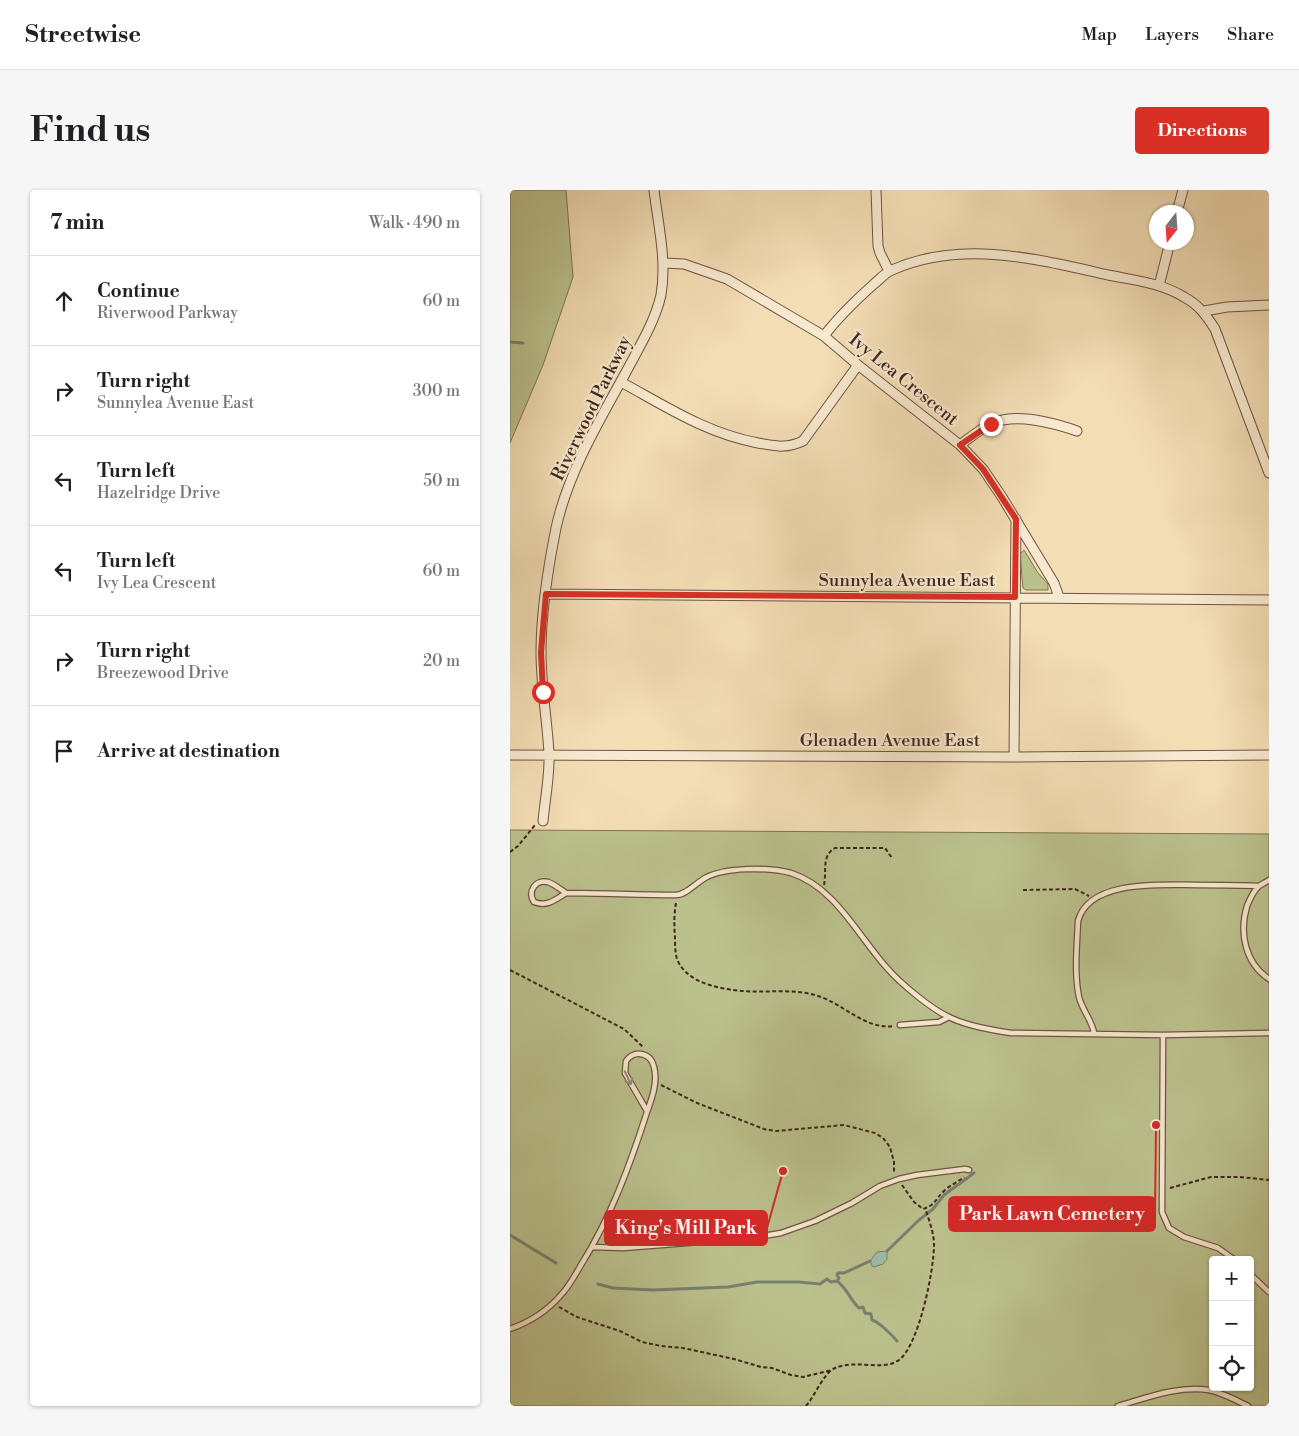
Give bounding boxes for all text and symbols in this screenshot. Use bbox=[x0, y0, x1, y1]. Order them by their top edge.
text: Streetwise bbox=[25, 20, 141, 50]
text: Map bbox=[1082, 23, 1117, 46]
text: Layers bbox=[1145, 23, 1199, 46]
text: Share bbox=[1227, 23, 1274, 46]
button: Directions bbox=[1135, 107, 1269, 154]
text: Find us bbox=[30, 109, 150, 152]
north arrow bbox=[1149, 205, 1194, 250]
text: 7 min bbox=[50, 210, 104, 236]
text: Walk · 490 m bbox=[369, 213, 460, 233]
text: Continue bbox=[97, 279, 180, 303]
icon: ahead bbox=[50, 287, 78, 315]
text: 60 m bbox=[422, 291, 460, 311]
text: Riverwood Parkway bbox=[97, 303, 238, 323]
street label: Ivy Lea Crescent bbox=[844, 328, 964, 431]
street label: Riverwood Parkway bbox=[546, 332, 637, 485]
text: Turn right bbox=[97, 369, 190, 393]
icon: right bbox=[50, 377, 78, 405]
text: 300 m bbox=[413, 381, 460, 401]
text: Sunnylea Avenue East bbox=[97, 393, 254, 413]
route end bbox=[980, 413, 1003, 436]
text: Turn left bbox=[97, 459, 176, 483]
icon: left bbox=[50, 467, 78, 495]
text: 50 m bbox=[423, 471, 460, 491]
text: Hazelridge Drive bbox=[97, 483, 220, 503]
text: Turn left bbox=[97, 549, 176, 573]
icon: left bbox=[50, 557, 78, 585]
text: 60 m bbox=[422, 561, 460, 581]
street label: Sunnylea Avenue East bbox=[819, 569, 996, 592]
text: Ivy Lea Crescent bbox=[97, 573, 216, 593]
text: Turn right bbox=[97, 639, 190, 663]
icon: right bbox=[50, 647, 78, 675]
text: 20 m bbox=[423, 651, 460, 671]
text: Breezewood Drive bbox=[97, 663, 229, 683]
route start bbox=[532, 681, 555, 704]
street label: Glenaden Avenue East bbox=[800, 729, 981, 752]
icon: arrive bbox=[50, 737, 78, 765]
text: Arrive at destination bbox=[97, 739, 280, 763]
one-way arrow bbox=[624, 1070, 633, 1085]
callout: Park Lawn Cemetery bbox=[949, 1197, 1155, 1231]
text: Park Lawn Cemetery bbox=[959, 1202, 1145, 1226]
callout: King's Mill Park bbox=[605, 1211, 767, 1245]
text: King's Mill Park bbox=[615, 1216, 758, 1240]
map controls bbox=[1209, 1256, 1254, 1391]
button: + bbox=[1209, 1256, 1254, 1301]
button: − bbox=[1209, 1301, 1254, 1346]
button: locate bbox=[1209, 1346, 1254, 1391]

